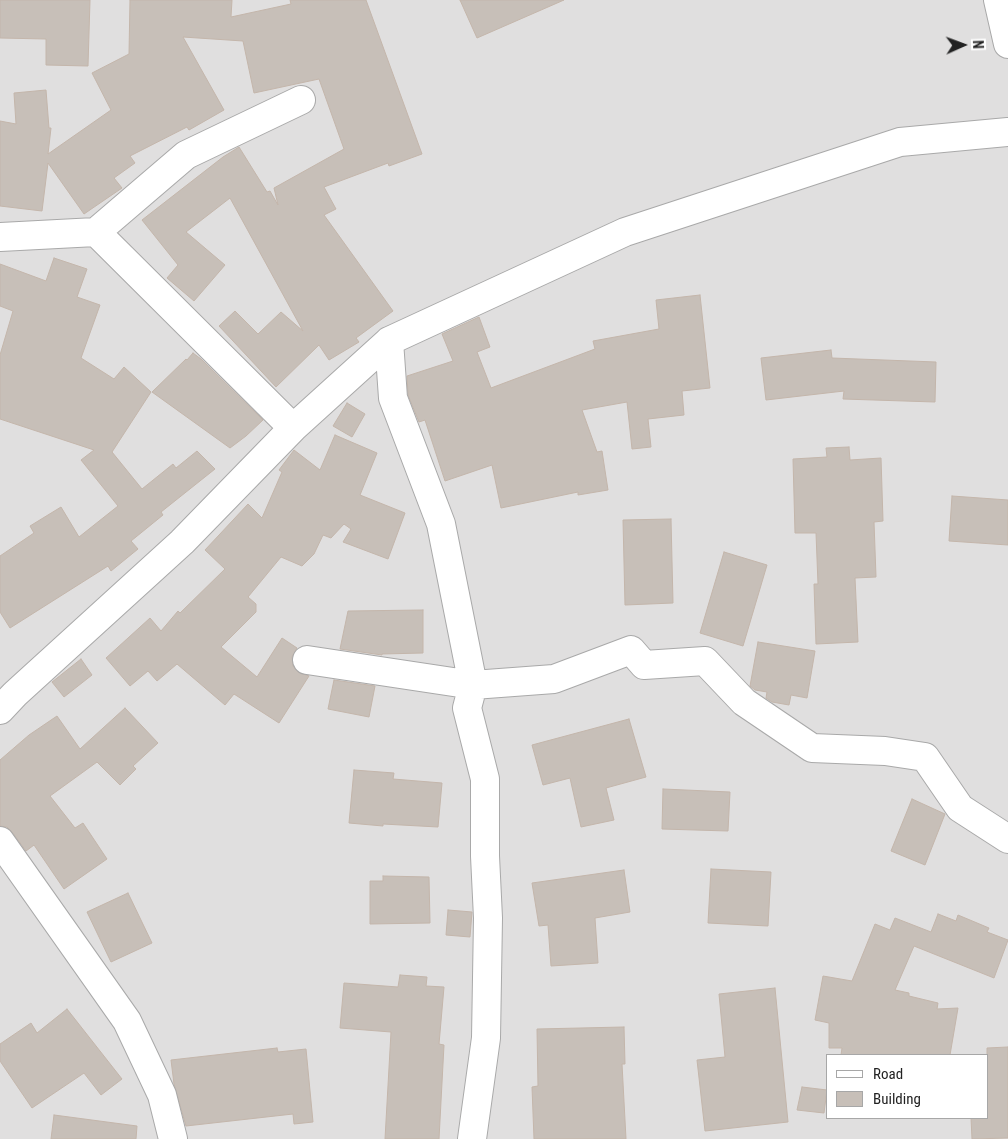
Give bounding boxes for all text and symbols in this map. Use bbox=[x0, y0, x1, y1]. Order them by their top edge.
north arrow bbox=[938, 20, 988, 70]
text: N bbox=[970, 40, 986, 49]
legend bbox=[826, 1054, 988, 1119]
text: Road bbox=[873, 1065, 903, 1083]
text: Building bbox=[873, 1090, 921, 1108]

